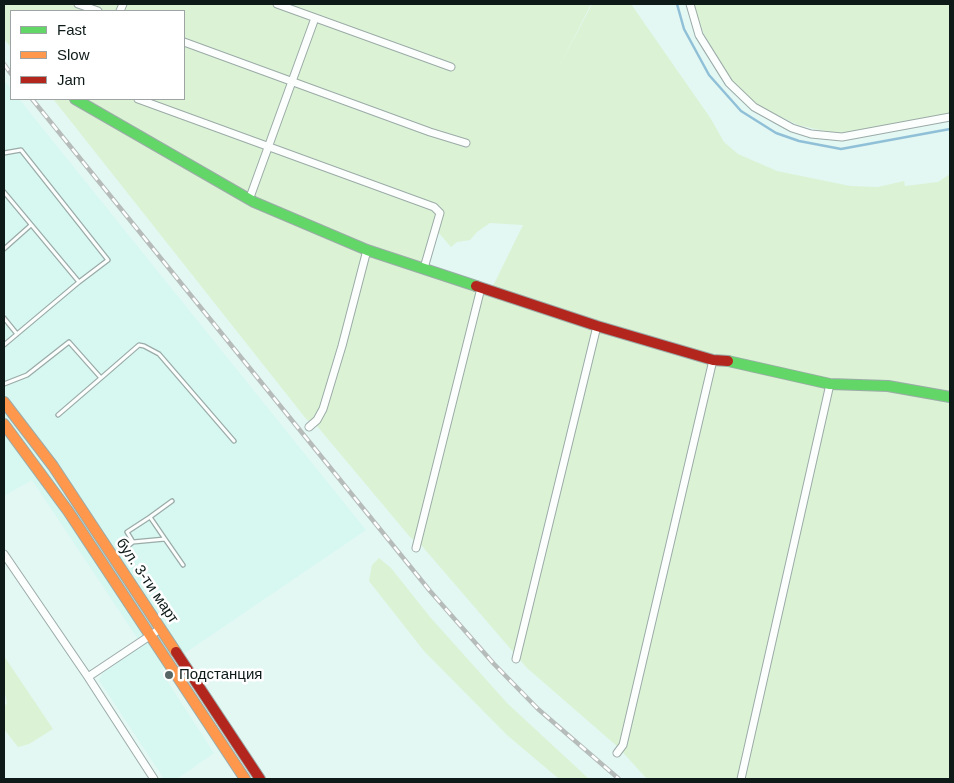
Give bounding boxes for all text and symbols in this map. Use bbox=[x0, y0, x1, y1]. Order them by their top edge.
legend bbox=[10, 10, 185, 100]
text: Fast bbox=[57, 21, 86, 38]
text: Slow bbox=[57, 46, 90, 63]
text: Jam bbox=[57, 71, 85, 88]
street label: бул. 3-ти март bbox=[112, 535, 182, 627]
place label: Подстанция bbox=[179, 666, 262, 684]
marker: Подстанция bbox=[163, 669, 175, 681]

